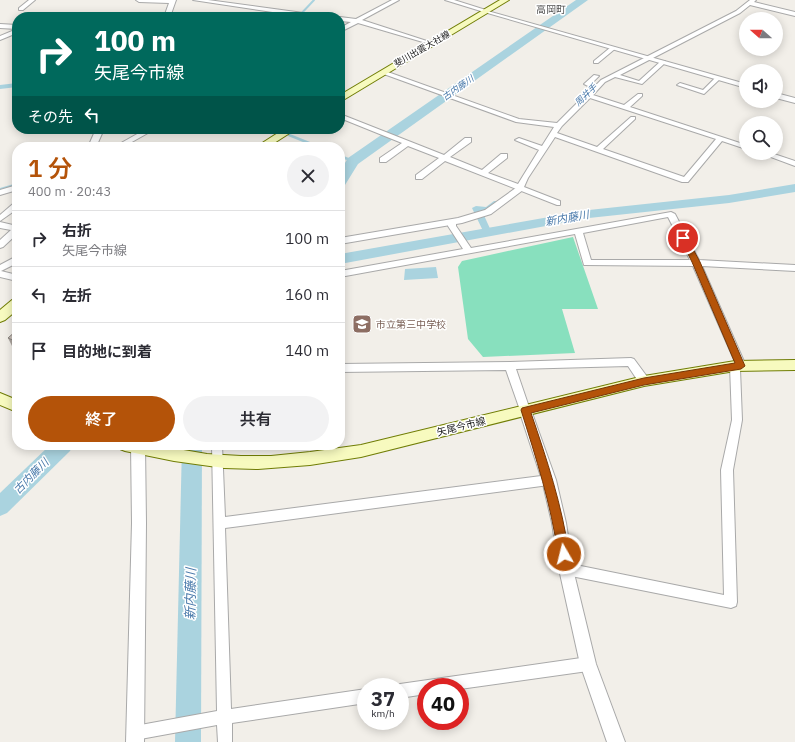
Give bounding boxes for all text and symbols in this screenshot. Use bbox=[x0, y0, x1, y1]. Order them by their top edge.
district label: 高岡町 bbox=[536, 3, 566, 16]
north arrow bbox=[739, 12, 783, 56]
map controls bbox=[739, 12, 783, 160]
text: 100 m bbox=[94, 22, 176, 59]
icon: right bbox=[28, 28, 80, 80]
street label: 斐川出雲大社線 bbox=[392, 28, 453, 69]
text: 矢尾今市線 bbox=[94, 61, 184, 84]
button: sound bbox=[739, 64, 783, 108]
water label: 古内藤川 bbox=[440, 72, 476, 102]
water label: 周井手 bbox=[572, 81, 600, 108]
icon: left bbox=[81, 104, 103, 126]
text: その先 bbox=[28, 107, 73, 126]
button: search bbox=[739, 116, 783, 160]
text: 1 分 bbox=[28, 152, 72, 184]
button: close bbox=[287, 155, 329, 197]
text: 400 m · 20:43 bbox=[28, 183, 111, 200]
water label: 新内藤川 bbox=[544, 207, 591, 229]
text: 右折 bbox=[62, 221, 92, 240]
pin bbox=[666, 221, 700, 255]
icon: arrive bbox=[672, 227, 694, 249]
icon: right bbox=[28, 228, 50, 250]
text: 100 m bbox=[285, 229, 329, 248]
text: 矢尾今市線 bbox=[62, 242, 127, 259]
icon: left bbox=[28, 284, 50, 306]
text: 160 m bbox=[285, 285, 329, 304]
text: 左折 bbox=[62, 286, 92, 305]
school or university icon: 市立第三中学校 bbox=[351, 313, 373, 335]
place label: 市立第三中学校 bbox=[376, 318, 446, 331]
icon: arrive bbox=[28, 340, 50, 362]
text: 140 m bbox=[285, 341, 329, 360]
text: 目的地に到着 bbox=[62, 342, 152, 361]
button: 終了 bbox=[28, 396, 175, 442]
button: 共有 bbox=[183, 396, 329, 442]
street label: 矢尾今市線 bbox=[435, 414, 487, 439]
water label: 古内藤川 bbox=[10, 455, 52, 497]
position arrow bbox=[543, 533, 585, 575]
water label: 新内藤川 bbox=[182, 566, 199, 620]
speed limit sign: 40 bbox=[417, 678, 469, 730]
text: 37 bbox=[371, 685, 395, 712]
text: km/h bbox=[371, 707, 395, 720]

